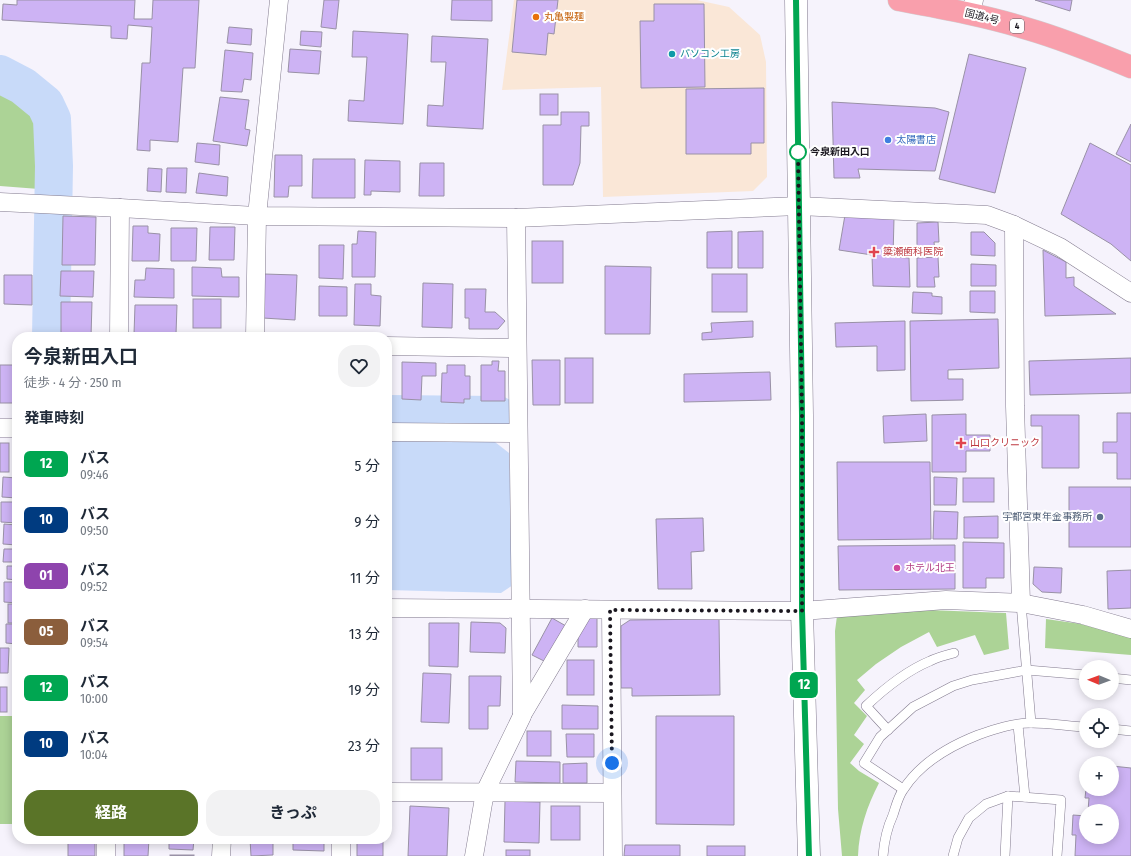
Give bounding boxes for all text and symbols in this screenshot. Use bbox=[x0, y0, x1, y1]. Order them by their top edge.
street label: 国道4号 bbox=[964, 7, 1000, 27]
place label: 丸亀製麺 bbox=[544, 11, 584, 23]
marker: 丸亀製麺 bbox=[531, 12, 541, 22]
road number: 4 bbox=[1010, 19, 1024, 33]
place label: パソコン工房 bbox=[680, 48, 740, 60]
marker: パソコン工房 bbox=[667, 49, 677, 59]
place label: 太陽書店 bbox=[896, 134, 936, 146]
marker: 太陽書店 bbox=[883, 135, 893, 145]
marker: 今泉新田入口 bbox=[789, 143, 807, 161]
place label: 今泉新田入口 bbox=[810, 146, 870, 158]
marker: 簗瀬歯科医院 bbox=[868, 246, 880, 258]
place label: 簗瀬歯科医院 bbox=[883, 246, 943, 258]
text: 今泉新田入口 bbox=[24, 345, 138, 368]
button: heart bbox=[338, 345, 380, 387]
text: 徒歩 · 4 分 · 250 m bbox=[24, 375, 122, 390]
text: 発車時刻 bbox=[24, 409, 84, 427]
marker: 山口クリニック bbox=[955, 437, 967, 449]
place label: 山口クリニック bbox=[970, 437, 1040, 449]
text: バス bbox=[80, 449, 110, 467]
text: 12 bbox=[40, 455, 52, 472]
text: 5 分 bbox=[355, 457, 380, 475]
text: 09:46 bbox=[80, 467, 108, 482]
text: バス bbox=[80, 505, 110, 523]
text: 10 bbox=[39, 511, 53, 528]
place label: 宇都宮東年金事務所 bbox=[1002, 511, 1092, 523]
marker: 宇都宮東年金事務所 bbox=[1095, 512, 1105, 522]
text: 9 分 bbox=[354, 513, 380, 531]
text: 09:50 bbox=[80, 523, 109, 538]
text: バス bbox=[80, 561, 110, 579]
place label: ホテル北王 bbox=[905, 562, 955, 574]
marker: ホテル北王 bbox=[892, 563, 902, 573]
text: 01 bbox=[39, 567, 53, 584]
text: 11 分 bbox=[350, 569, 380, 587]
text: 09:52 bbox=[80, 579, 107, 594]
text: バス bbox=[80, 617, 110, 635]
text: 05 bbox=[39, 623, 53, 640]
text: 13 分 bbox=[349, 625, 380, 643]
text: 09:54 bbox=[80, 635, 108, 650]
north arrow bbox=[1079, 660, 1119, 700]
map controls bbox=[1079, 660, 1119, 844]
line badge: 12 bbox=[786, 672, 822, 698]
text: バス bbox=[80, 673, 110, 691]
text: 12 bbox=[798, 676, 810, 693]
text: 12 bbox=[40, 679, 52, 696]
text: 19 分 bbox=[348, 681, 380, 699]
text: 10:00 bbox=[80, 691, 108, 706]
button: locate bbox=[1079, 708, 1119, 748]
text: バス bbox=[80, 729, 110, 747]
text: 10 bbox=[39, 735, 53, 752]
text: 23 分 bbox=[348, 737, 380, 755]
text: 10:04 bbox=[80, 747, 108, 762]
your location bbox=[602, 753, 622, 773]
button: + bbox=[1079, 756, 1119, 796]
button: 経路 bbox=[24, 790, 198, 836]
button: きっぷ bbox=[206, 790, 380, 836]
button: − bbox=[1079, 804, 1119, 844]

